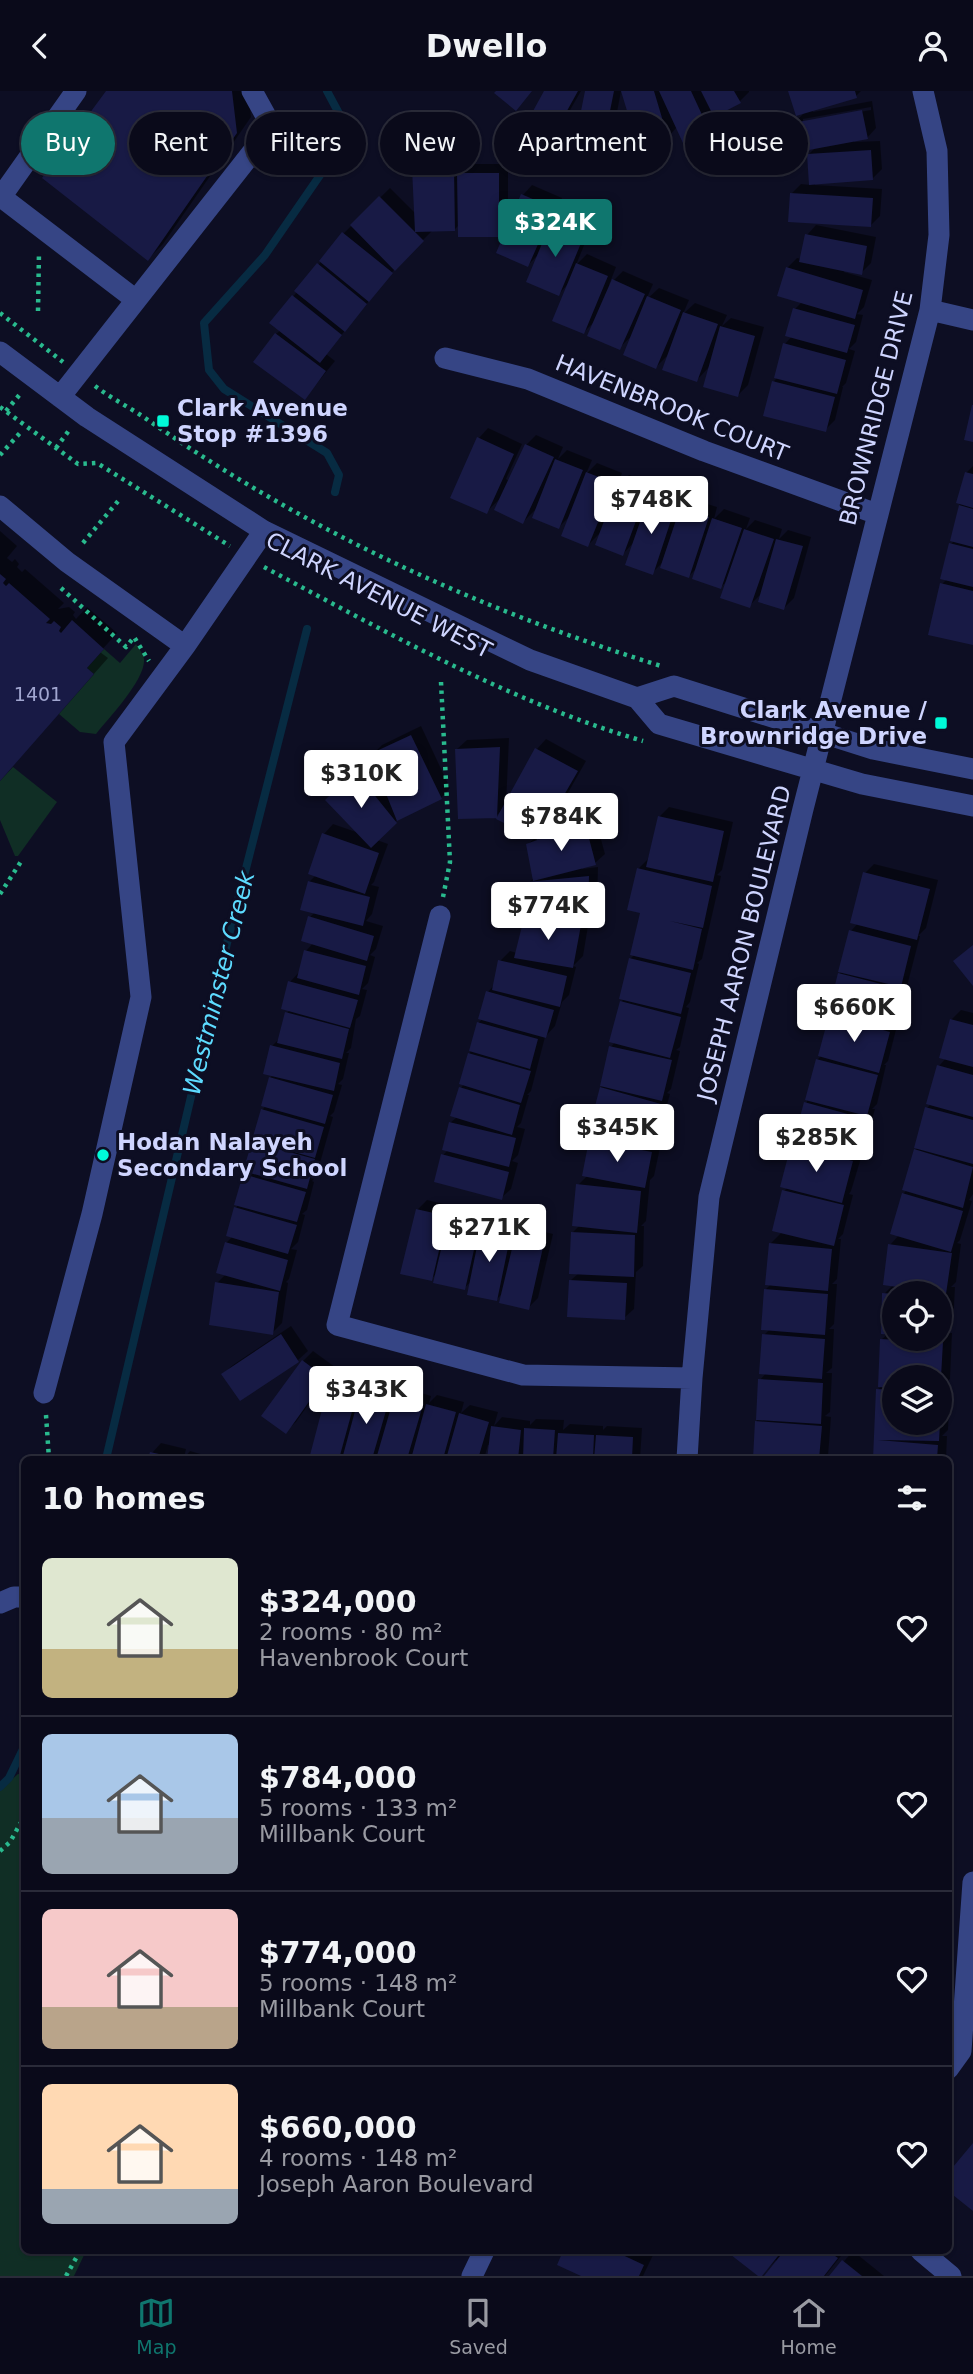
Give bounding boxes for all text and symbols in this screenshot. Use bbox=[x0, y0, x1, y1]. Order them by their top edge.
icon: back bbox=[21, 27, 59, 65]
text: Dwello bbox=[426, 27, 547, 65]
icon: person bbox=[914, 27, 952, 65]
chip: Buy bbox=[21, 112, 115, 175]
chip: Rent bbox=[129, 112, 232, 175]
chip: Filters bbox=[246, 112, 366, 175]
chip: New bbox=[380, 112, 480, 175]
chip: Apartment bbox=[494, 112, 671, 175]
chip: House bbox=[685, 112, 808, 175]
pin: $324K bbox=[506, 199, 604, 259]
text: $324K bbox=[514, 209, 596, 235]
street label: BROWNRIDGE DRIVE bbox=[834, 288, 918, 528]
street label: HAVENBROOK COURT bbox=[552, 349, 793, 467]
place label: Clark Avenue Stop #1396 bbox=[177, 395, 348, 447]
marker: Clark Avenue Stop #1396 bbox=[155, 413, 171, 429]
pin: $748K bbox=[602, 477, 700, 536]
text: $748K bbox=[610, 486, 692, 512]
street label: CLARK AVENUE WEST bbox=[262, 527, 497, 664]
house number: 1401 bbox=[14, 683, 62, 705]
place label: Clark Avenue / Brownridge Drive bbox=[700, 697, 928, 749]
marker: Clark Avenue / Brownridge Drive bbox=[933, 715, 949, 731]
pin: $310K bbox=[312, 751, 410, 810]
text: $310K bbox=[320, 760, 402, 786]
street label: JOSEPH AARON BOULEVARD bbox=[692, 782, 796, 1106]
pin: $784K bbox=[512, 793, 610, 853]
text: $784K bbox=[520, 803, 602, 829]
water label: Westminster Creek bbox=[178, 867, 261, 1098]
pin: $774K bbox=[499, 883, 597, 942]
text: $774K bbox=[507, 892, 589, 918]
pin: $660K bbox=[805, 985, 903, 1044]
text: $660K bbox=[813, 994, 895, 1020]
pin: $345K bbox=[568, 1105, 666, 1164]
text: $345K bbox=[576, 1114, 658, 1140]
pin: $285K bbox=[767, 1115, 865, 1174]
text: $285K bbox=[775, 1124, 857, 1150]
place label: Hodan Nalayeh Secondary School bbox=[117, 1129, 347, 1181]
marker: Hodan Nalayeh Secondary School bbox=[95, 1147, 111, 1163]
pin: $271K bbox=[440, 1205, 538, 1264]
text: $271K bbox=[448, 1214, 530, 1240]
map controls bbox=[882, 1281, 952, 1435]
button: locate bbox=[882, 1281, 952, 1351]
button: layers bbox=[882, 1365, 952, 1435]
pin: $343K bbox=[317, 1367, 415, 1426]
text: $343K bbox=[325, 1376, 407, 1402]
icon: filters bbox=[893, 1479, 931, 1517]
text: 10 homes bbox=[42, 1481, 206, 1516]
text: $324,000 bbox=[259, 1584, 417, 1619]
icon: home bbox=[98, 1586, 182, 1670]
icon: heart bbox=[893, 1609, 931, 1647]
text: 2 rooms · 80 m² bbox=[259, 1619, 443, 1645]
text: Havenbrook Court bbox=[259, 1645, 468, 1671]
text: $784,000 bbox=[259, 1760, 417, 1795]
icon: home bbox=[98, 1762, 182, 1846]
icon: heart bbox=[893, 1785, 931, 1823]
text: 5 rooms · 133 m² bbox=[259, 1795, 457, 1821]
text: Millbank Court bbox=[259, 1821, 425, 1847]
text: $774,000 bbox=[259, 1935, 417, 1970]
icon: home bbox=[98, 1937, 182, 2021]
icon: heart bbox=[893, 1960, 931, 1998]
text: 5 rooms · 148 m² bbox=[259, 1970, 457, 1996]
text: Millbank Court bbox=[259, 1996, 425, 2022]
text: $660,000 bbox=[259, 2110, 417, 2145]
icon: home bbox=[98, 2112, 182, 2196]
icon: heart bbox=[893, 2135, 931, 2173]
text: 4 rooms · 148 m² bbox=[259, 2145, 457, 2171]
text: Joseph Aaron Boulevard bbox=[259, 2171, 534, 2197]
tab: Map bbox=[136, 2294, 176, 2358]
tab: Saved bbox=[449, 2294, 508, 2358]
tab: Home bbox=[781, 2294, 837, 2358]

